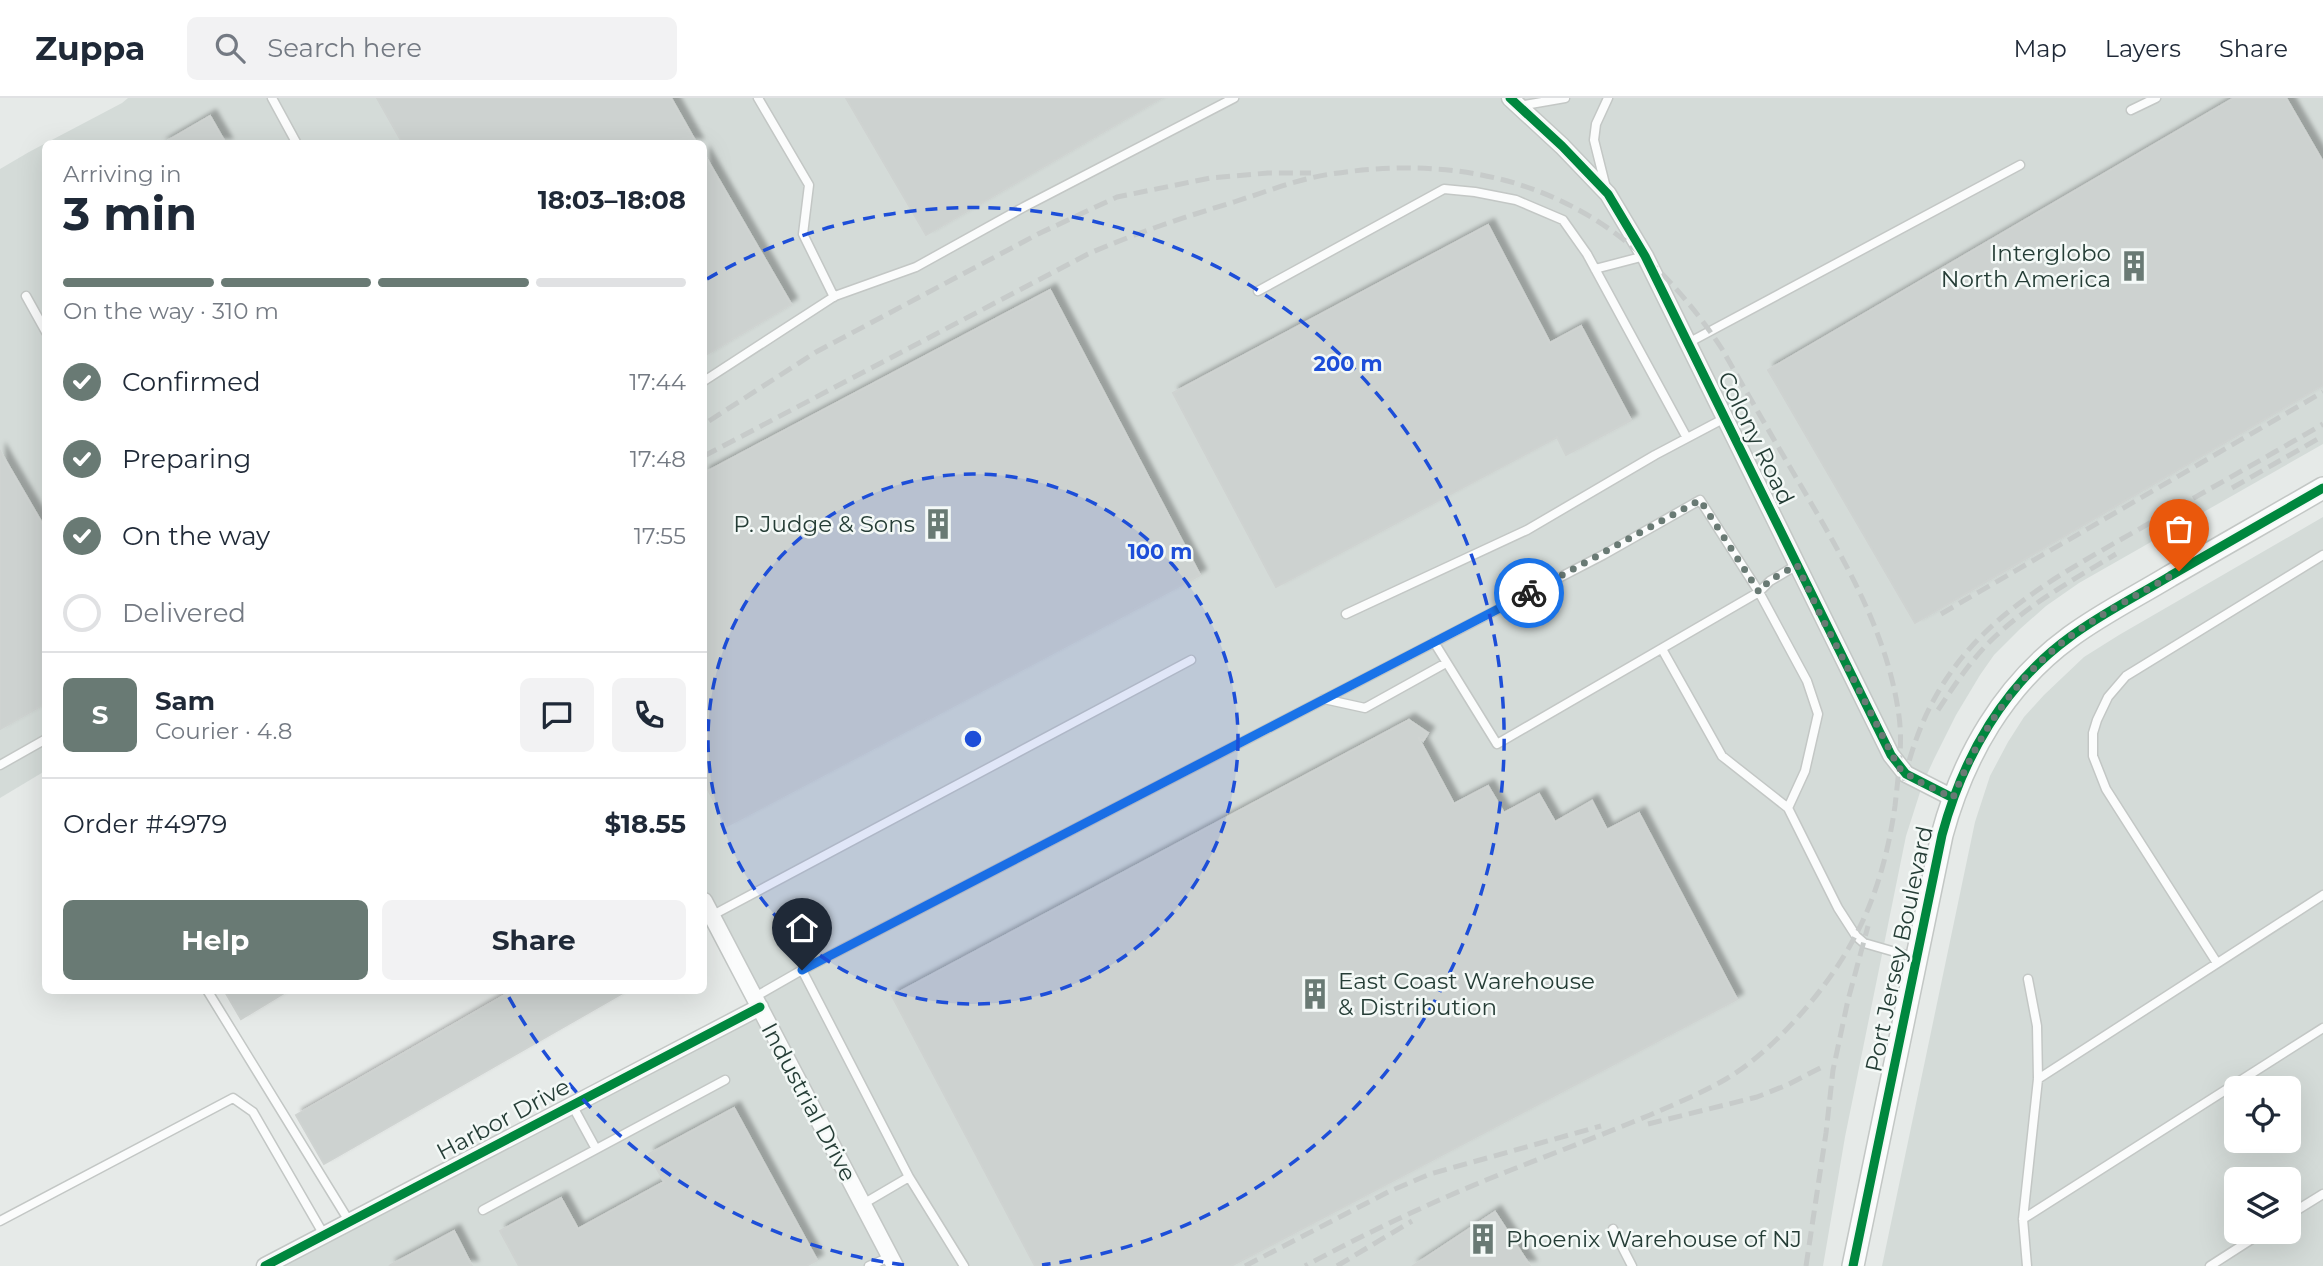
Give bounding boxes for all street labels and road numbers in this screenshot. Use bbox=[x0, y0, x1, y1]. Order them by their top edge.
street label: Colony Road bbox=[1712, 367, 1800, 509]
street label: Port Jersey Boulevard bbox=[1859, 823, 1939, 1075]
street label: Industrial Drive bbox=[755, 1018, 863, 1186]
street label: Harbor Drive bbox=[432, 1072, 574, 1166]

